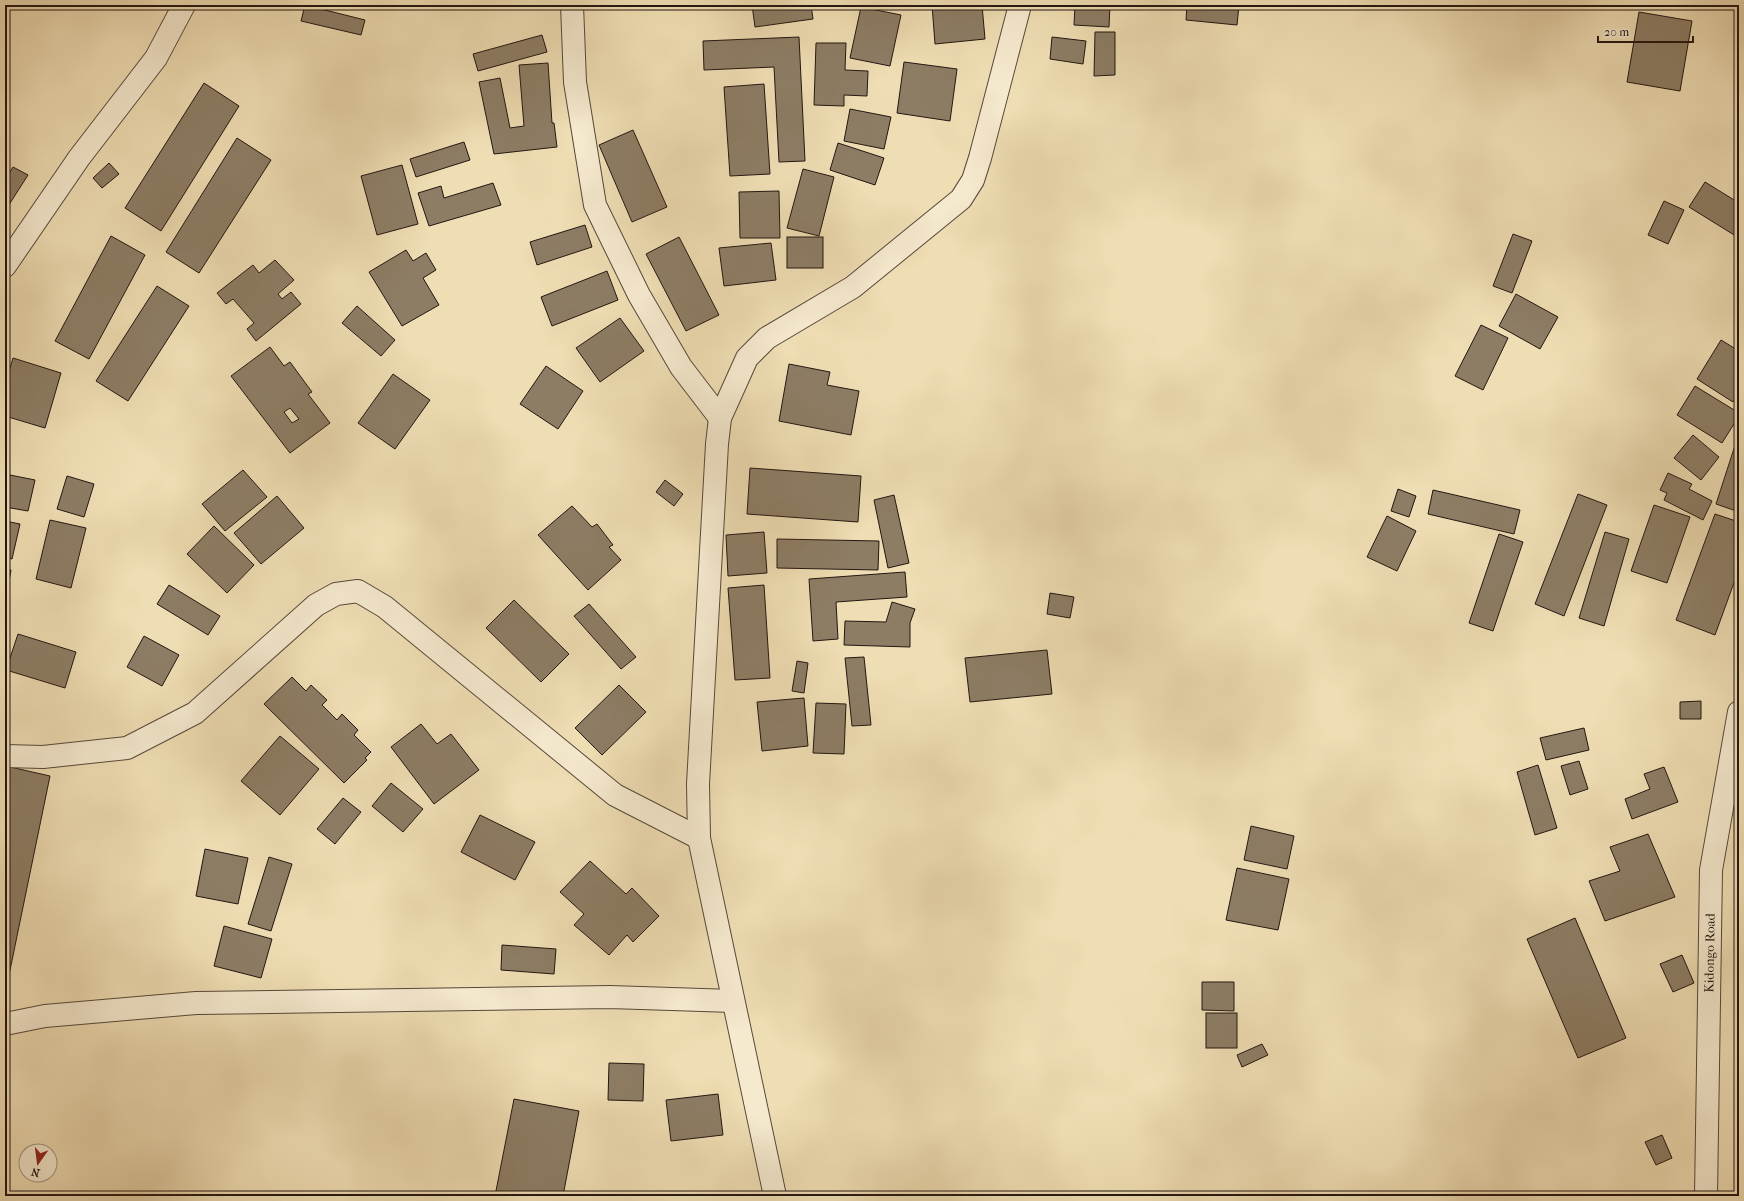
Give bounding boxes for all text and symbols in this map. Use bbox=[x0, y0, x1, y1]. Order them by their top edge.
scale bar bbox=[1598, 18, 1693, 44]
text: 20 m bbox=[1604, 25, 1629, 39]
street label: Kidongo Road bbox=[1701, 912, 1718, 993]
north arrow bbox=[18, 1143, 58, 1183]
text: N bbox=[29, 1165, 41, 1180]

